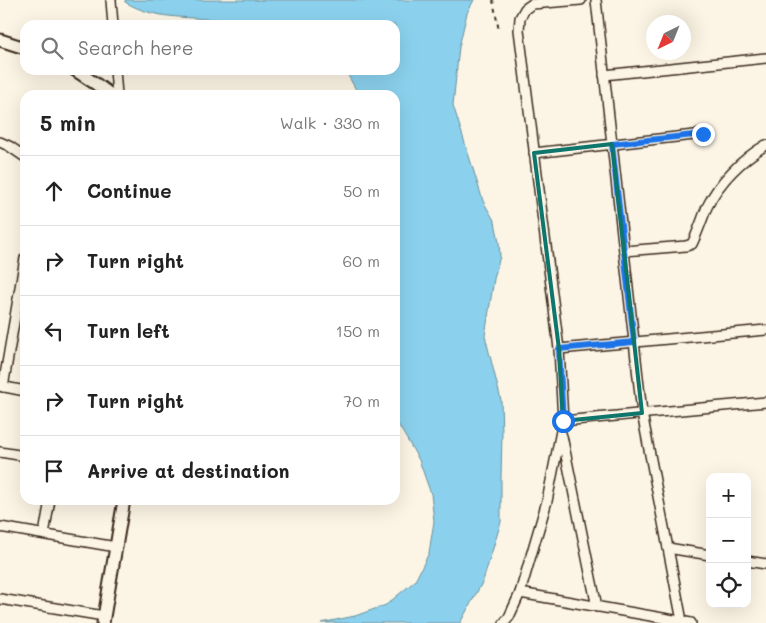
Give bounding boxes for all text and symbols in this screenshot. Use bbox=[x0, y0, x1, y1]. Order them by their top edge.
north arrow bbox=[646, 15, 691, 60]
search box bbox=[20, 20, 400, 75]
icon: search bbox=[38, 34, 66, 62]
text: Search here bbox=[78, 35, 194, 60]
text: 5 min bbox=[40, 109, 96, 136]
text: Walk · 330 m bbox=[280, 112, 380, 133]
route end bbox=[692, 123, 715, 146]
icon: ahead bbox=[40, 177, 68, 205]
text: Continue bbox=[87, 178, 172, 203]
text: 50 m bbox=[343, 180, 380, 201]
icon: right bbox=[40, 247, 68, 275]
text: Turn right bbox=[87, 248, 184, 273]
text: 60 m bbox=[343, 250, 380, 271]
icon: left bbox=[40, 317, 68, 345]
text: Turn left bbox=[87, 318, 170, 343]
text: 150 m bbox=[336, 320, 380, 341]
icon: right bbox=[40, 387, 68, 415]
text: Turn right bbox=[87, 388, 184, 413]
text: 70 m bbox=[343, 390, 380, 411]
route start bbox=[552, 410, 575, 433]
icon: arrive bbox=[40, 457, 68, 485]
text: Arrive at destination bbox=[87, 458, 290, 483]
map controls bbox=[706, 473, 751, 608]
button: + bbox=[706, 473, 751, 518]
button: − bbox=[706, 518, 751, 563]
button: locate bbox=[706, 563, 751, 608]

